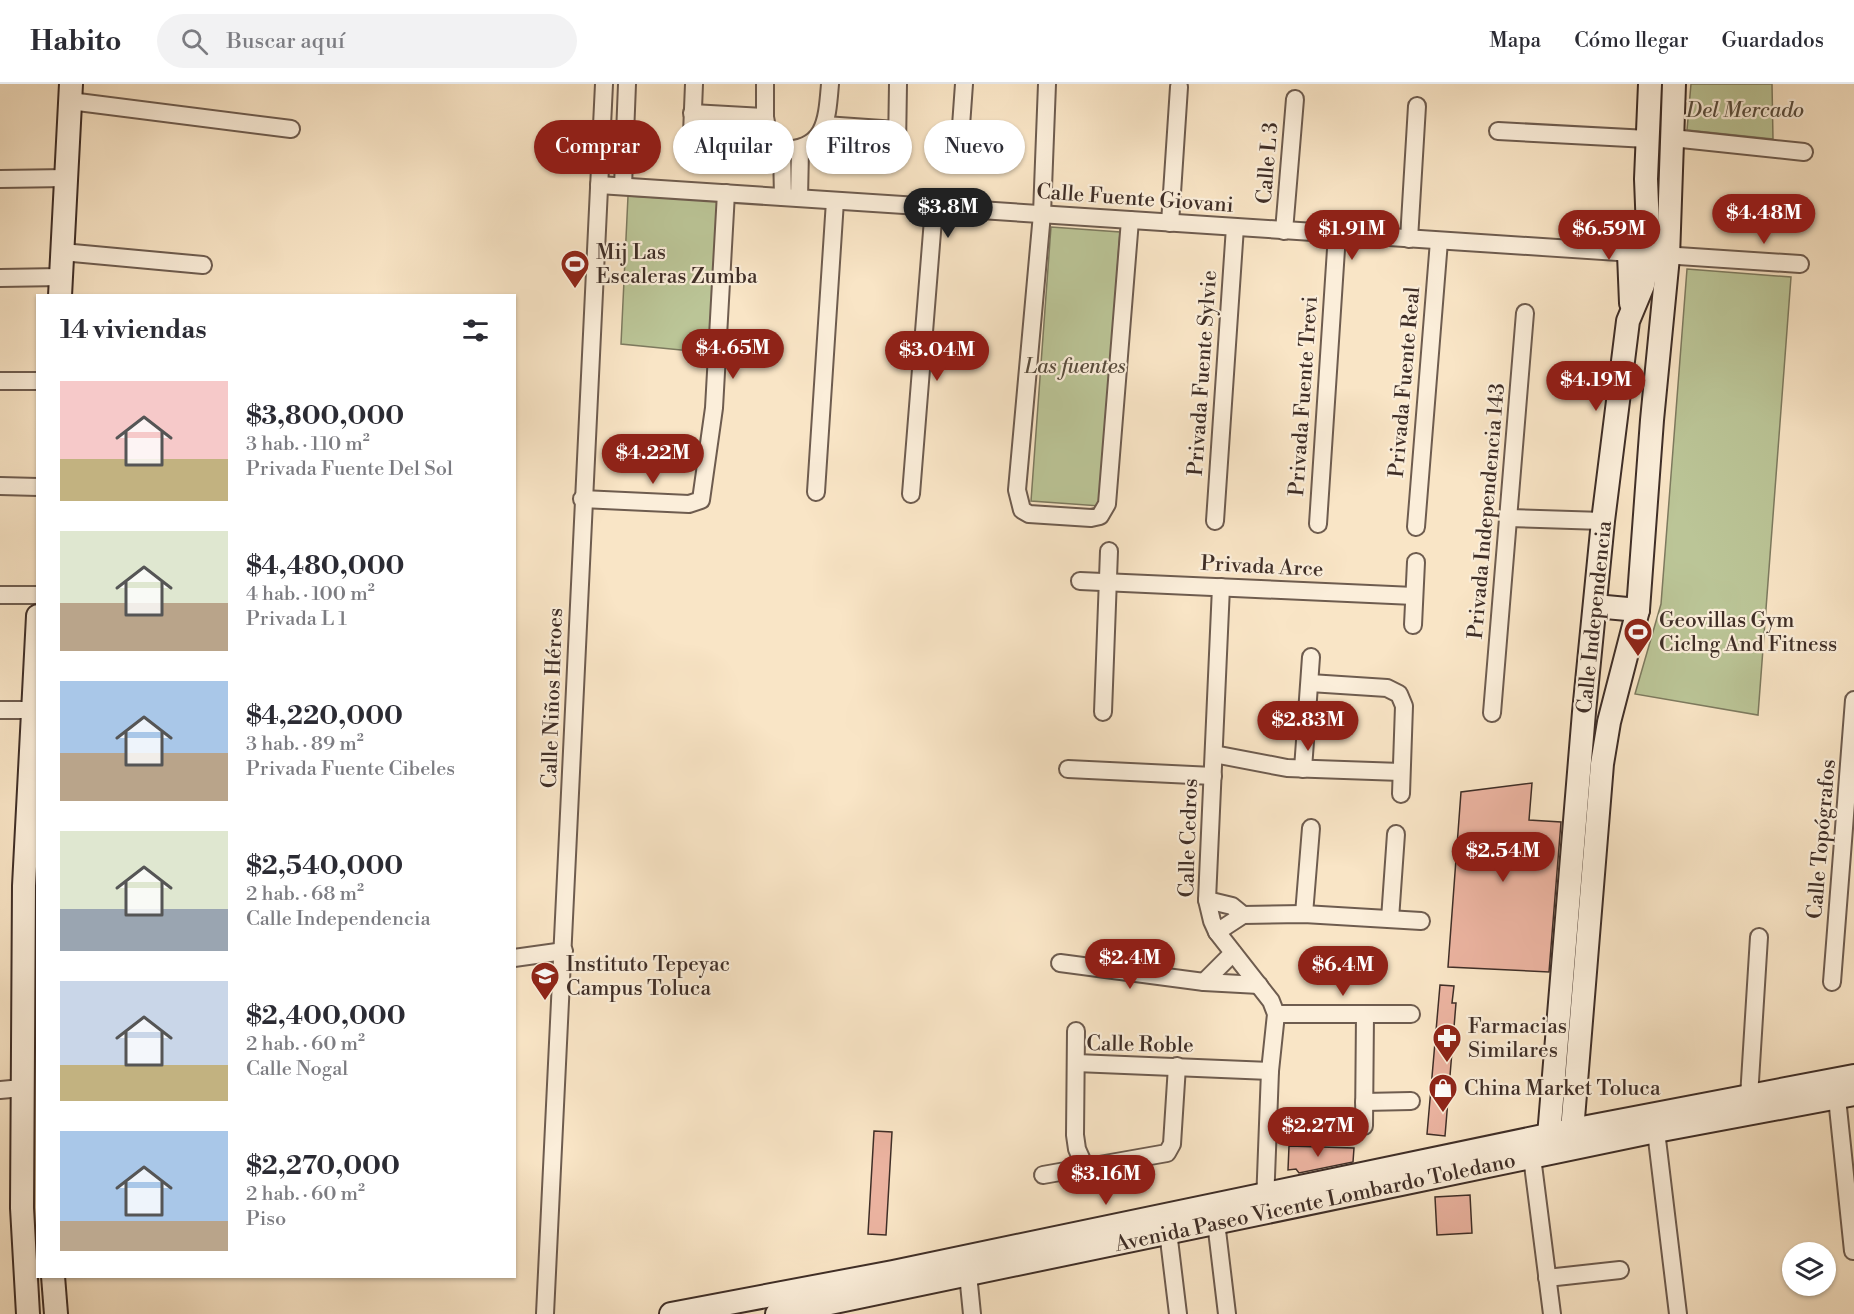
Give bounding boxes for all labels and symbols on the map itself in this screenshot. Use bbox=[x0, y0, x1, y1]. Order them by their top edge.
park label: Del Mercado bbox=[1685, 98, 1804, 124]
street label: Calle L 3 bbox=[1251, 121, 1285, 205]
street label: Calle Fuente Giovani bbox=[1035, 179, 1234, 219]
pin: $3.8M bbox=[906, 188, 990, 239]
pin: $4.48M bbox=[1715, 194, 1813, 245]
pin: $1.91M bbox=[1303, 210, 1401, 261]
pin: $6.59M bbox=[1560, 210, 1658, 261]
place label: Mij Las Escaleras Zumba bbox=[596, 240, 758, 290]
sports icon: Mij Las Escaleras Zumba bbox=[559, 248, 591, 290]
street label: Privada Fuente Sylvie bbox=[1183, 269, 1223, 477]
street label: Privada Fuente Real bbox=[1384, 286, 1426, 479]
street label: Privada Fuente Trevi bbox=[1284, 295, 1324, 497]
pin: $4.65M bbox=[684, 329, 782, 380]
pin: $3.04M bbox=[888, 331, 986, 382]
park label: Las fuentes bbox=[1023, 354, 1126, 380]
pin: $4.19M bbox=[1547, 361, 1645, 412]
street label: Privada Independencia 143 bbox=[1463, 382, 1511, 640]
pin: $4.22M bbox=[604, 434, 702, 485]
street label: Calle Independencia bbox=[1572, 519, 1618, 715]
street label: Privada Arce bbox=[1200, 551, 1324, 583]
street label: Calle Niños Héroes bbox=[537, 607, 569, 789]
place label: Geovillas Gym Ciclng And Fitness bbox=[1659, 608, 1837, 658]
sports icon: Geovillas Gym Ciclng And Fitness bbox=[1622, 616, 1654, 658]
pin: $2.83M bbox=[1259, 701, 1357, 752]
street label: Calle Topógrafos bbox=[1802, 758, 1842, 920]
street label: Calle Cedros bbox=[1174, 778, 1204, 898]
pin: $2.54M bbox=[1454, 832, 1552, 883]
pin: $2.4M bbox=[1088, 939, 1172, 990]
pin: $6.4M bbox=[1301, 946, 1385, 997]
place label: Instituto Tepeyac Campus Toluca bbox=[566, 952, 730, 1002]
school or university icon: Instituto Tepeyac Campus Toluca bbox=[529, 960, 561, 1002]
place label: Farmacias Similares bbox=[1468, 1014, 1567, 1064]
pharmacy icon: Farmacias Similares bbox=[1431, 1022, 1463, 1064]
street label: Calle Roble bbox=[1086, 1031, 1194, 1059]
shop icon: China Market Toluca bbox=[1427, 1072, 1459, 1114]
place label: China Market Toluca bbox=[1464, 1076, 1661, 1102]
pin: $2.27M bbox=[1269, 1107, 1367, 1158]
street label: Avenida Paseo Vicente Lombardo Toledano bbox=[1112, 1148, 1518, 1258]
pin: $3.16M bbox=[1057, 1155, 1155, 1206]

